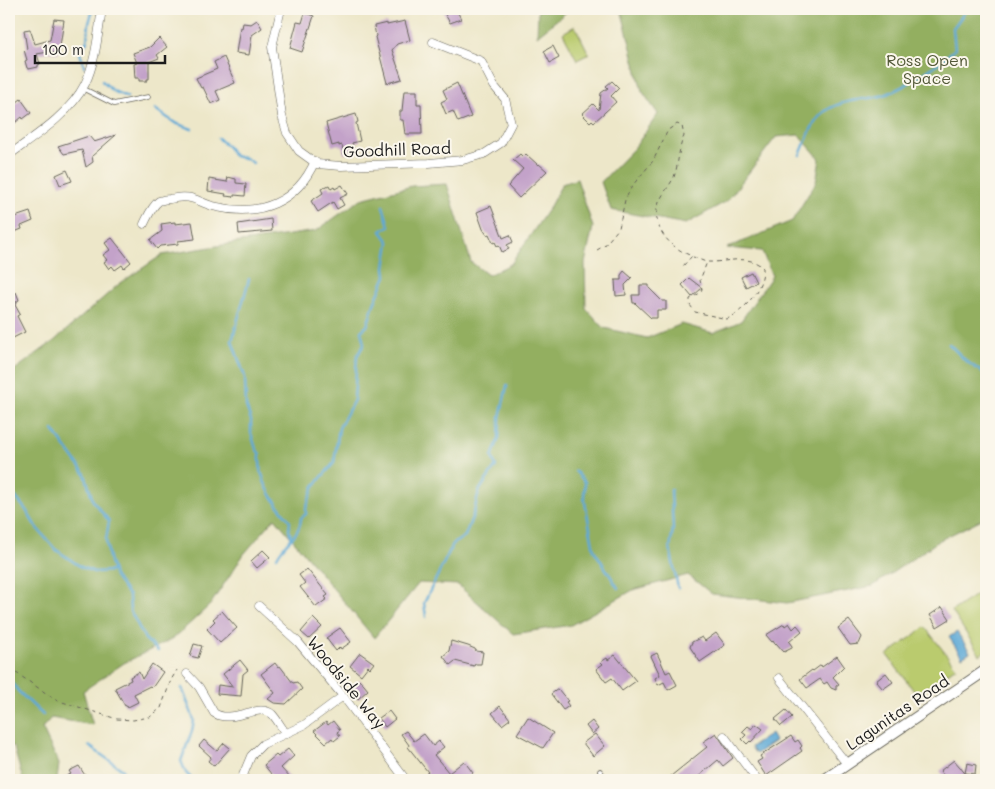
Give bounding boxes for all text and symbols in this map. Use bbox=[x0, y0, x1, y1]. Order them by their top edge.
scale bar bbox=[35, 32, 165, 64]
text: 100 m bbox=[42, 39, 84, 59]
park label: Ross Open Space bbox=[886, 49, 968, 88]
street label: Goodhill Road bbox=[343, 137, 451, 161]
street label: Woodside Way bbox=[303, 631, 391, 733]
street label: Lagunitas Road bbox=[841, 670, 953, 754]

